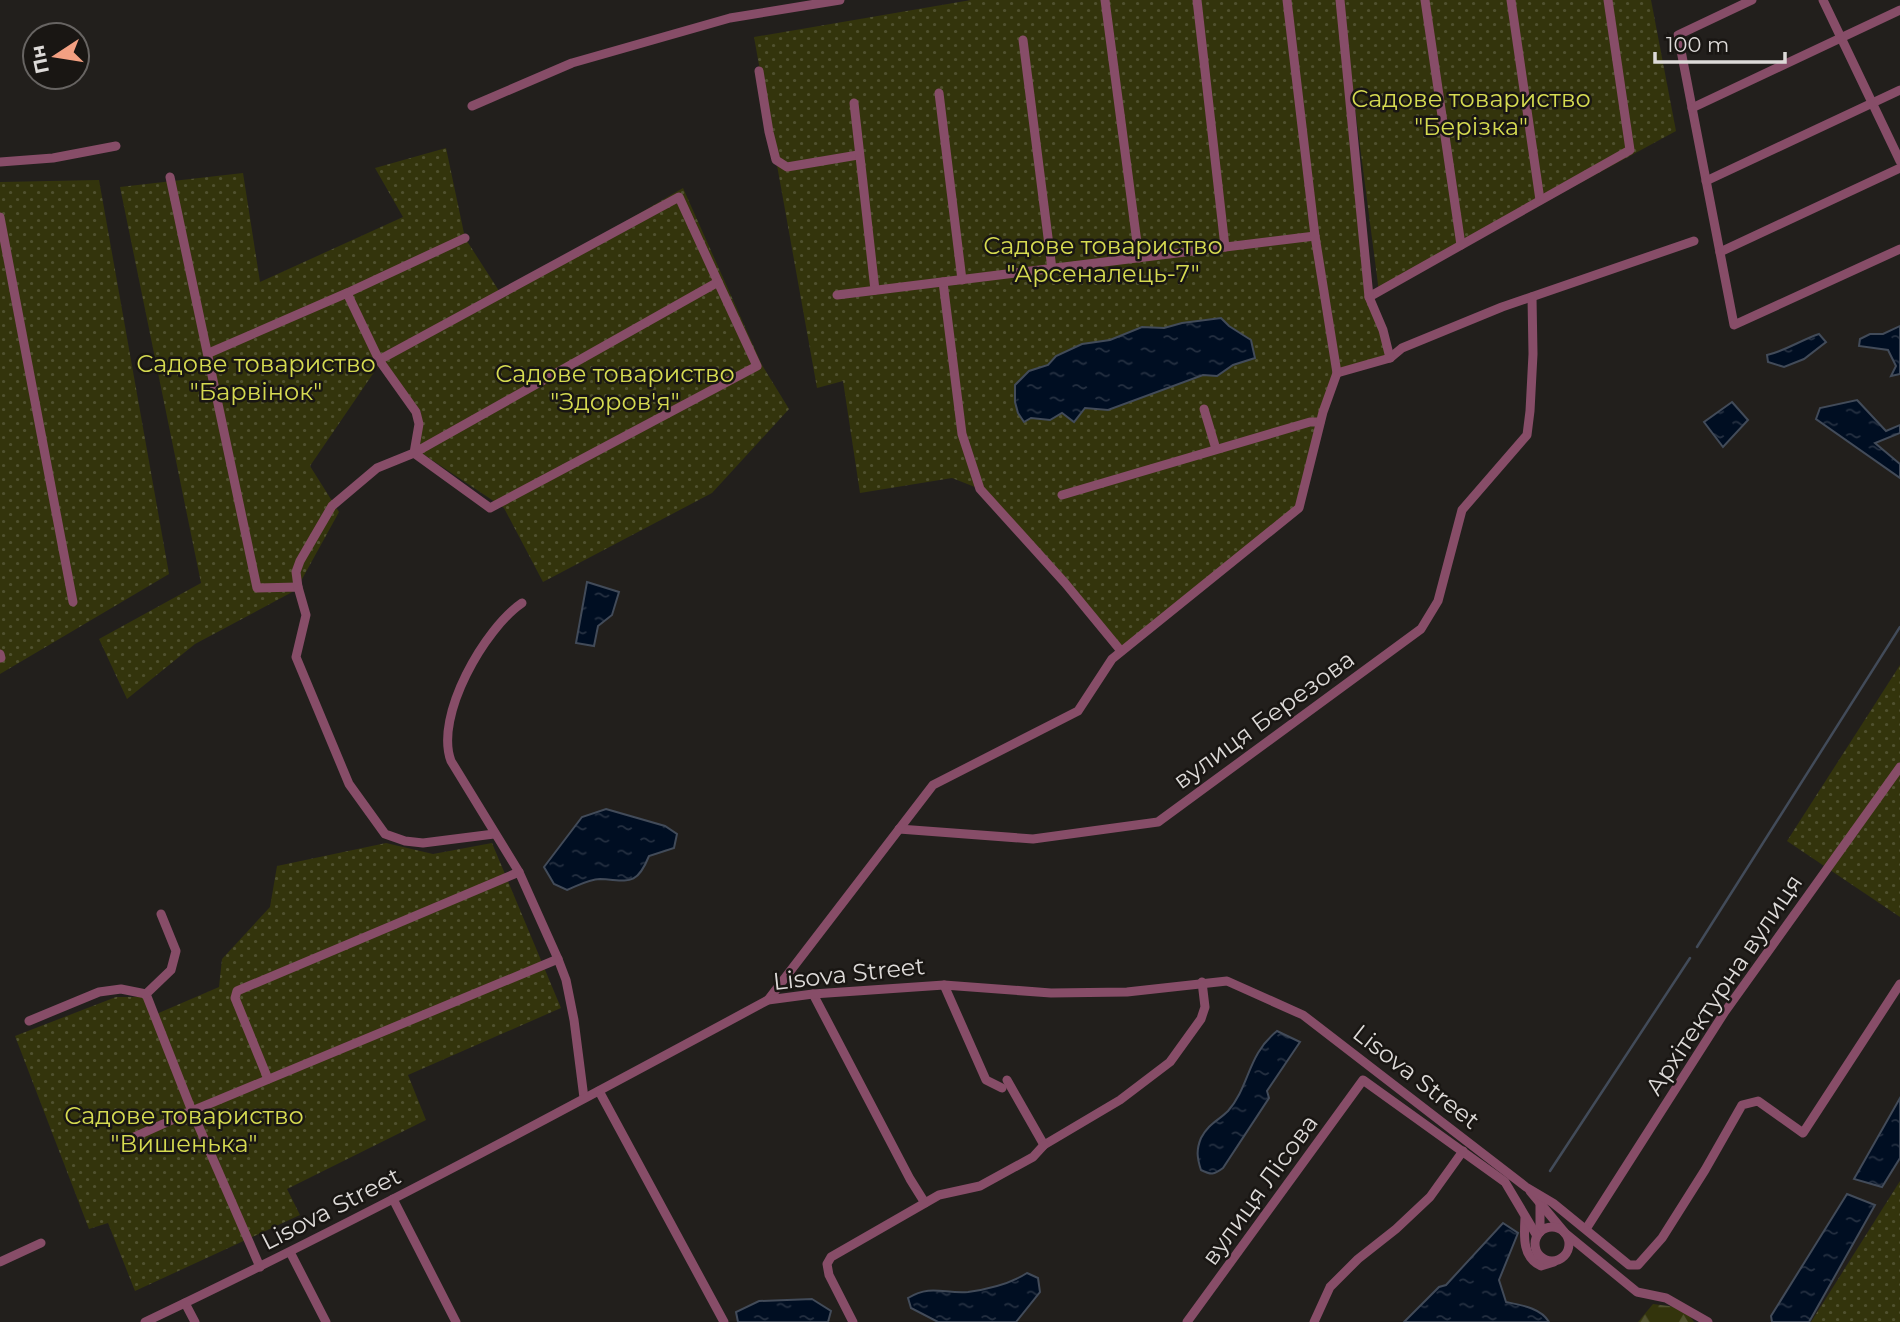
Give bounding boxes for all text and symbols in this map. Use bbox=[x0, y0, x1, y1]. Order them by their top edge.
north arrow bbox=[21, 21, 91, 91]
scale bar bbox=[1655, 21, 1784, 65]
text: 100 m bbox=[1666, 32, 1729, 57]
text: Пн bbox=[26, 43, 54, 76]
park label: Садове товариство "Берізка" bbox=[1351, 84, 1591, 141]
park label: Садове товариство "Арсеналець-7" bbox=[983, 231, 1223, 288]
park label: Садове товариство "Барвінок" bbox=[136, 349, 376, 406]
park label: Садове товариство "Здоров'я" bbox=[495, 359, 735, 416]
street label: вулиця Березова bbox=[1168, 644, 1360, 795]
street label: Архітектурна вулиця bbox=[1639, 869, 1808, 1101]
street label: Lisova Street bbox=[772, 951, 927, 996]
street label: Lisova Street bbox=[1347, 1018, 1486, 1135]
park label: Садове товариство "Вишенька" bbox=[64, 1101, 304, 1158]
street label: вулиця Лісова bbox=[1195, 1109, 1324, 1271]
street label: Lisova Street bbox=[256, 1161, 406, 1256]

